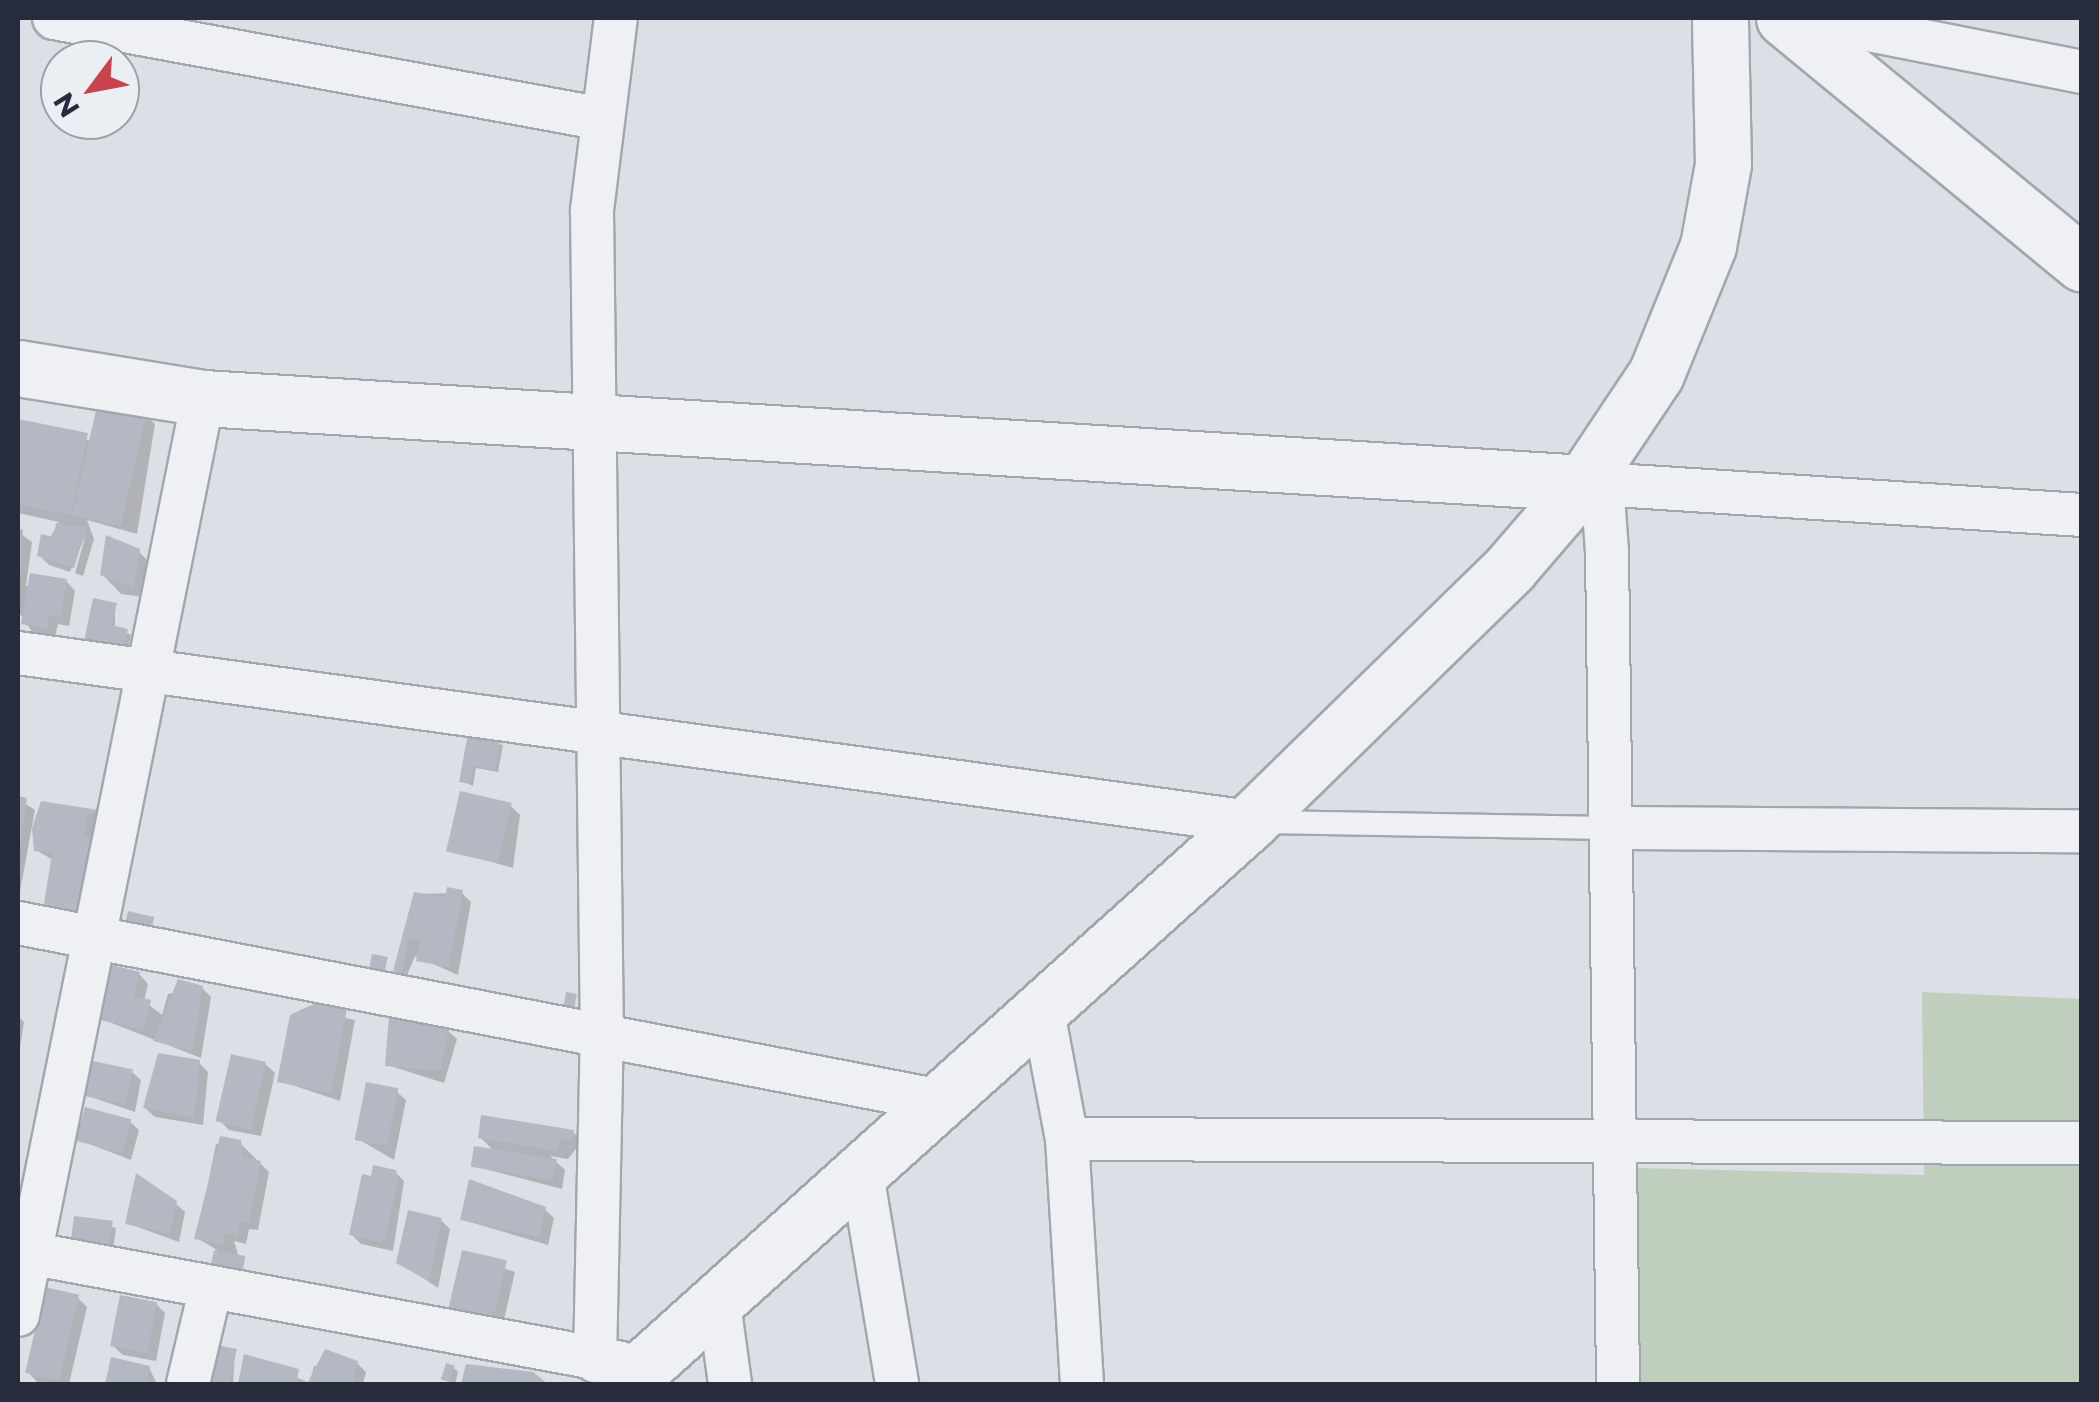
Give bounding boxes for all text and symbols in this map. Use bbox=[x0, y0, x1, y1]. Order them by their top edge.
north arrow bbox=[40, 40, 140, 140]
text: N bbox=[46, 86, 87, 123]

